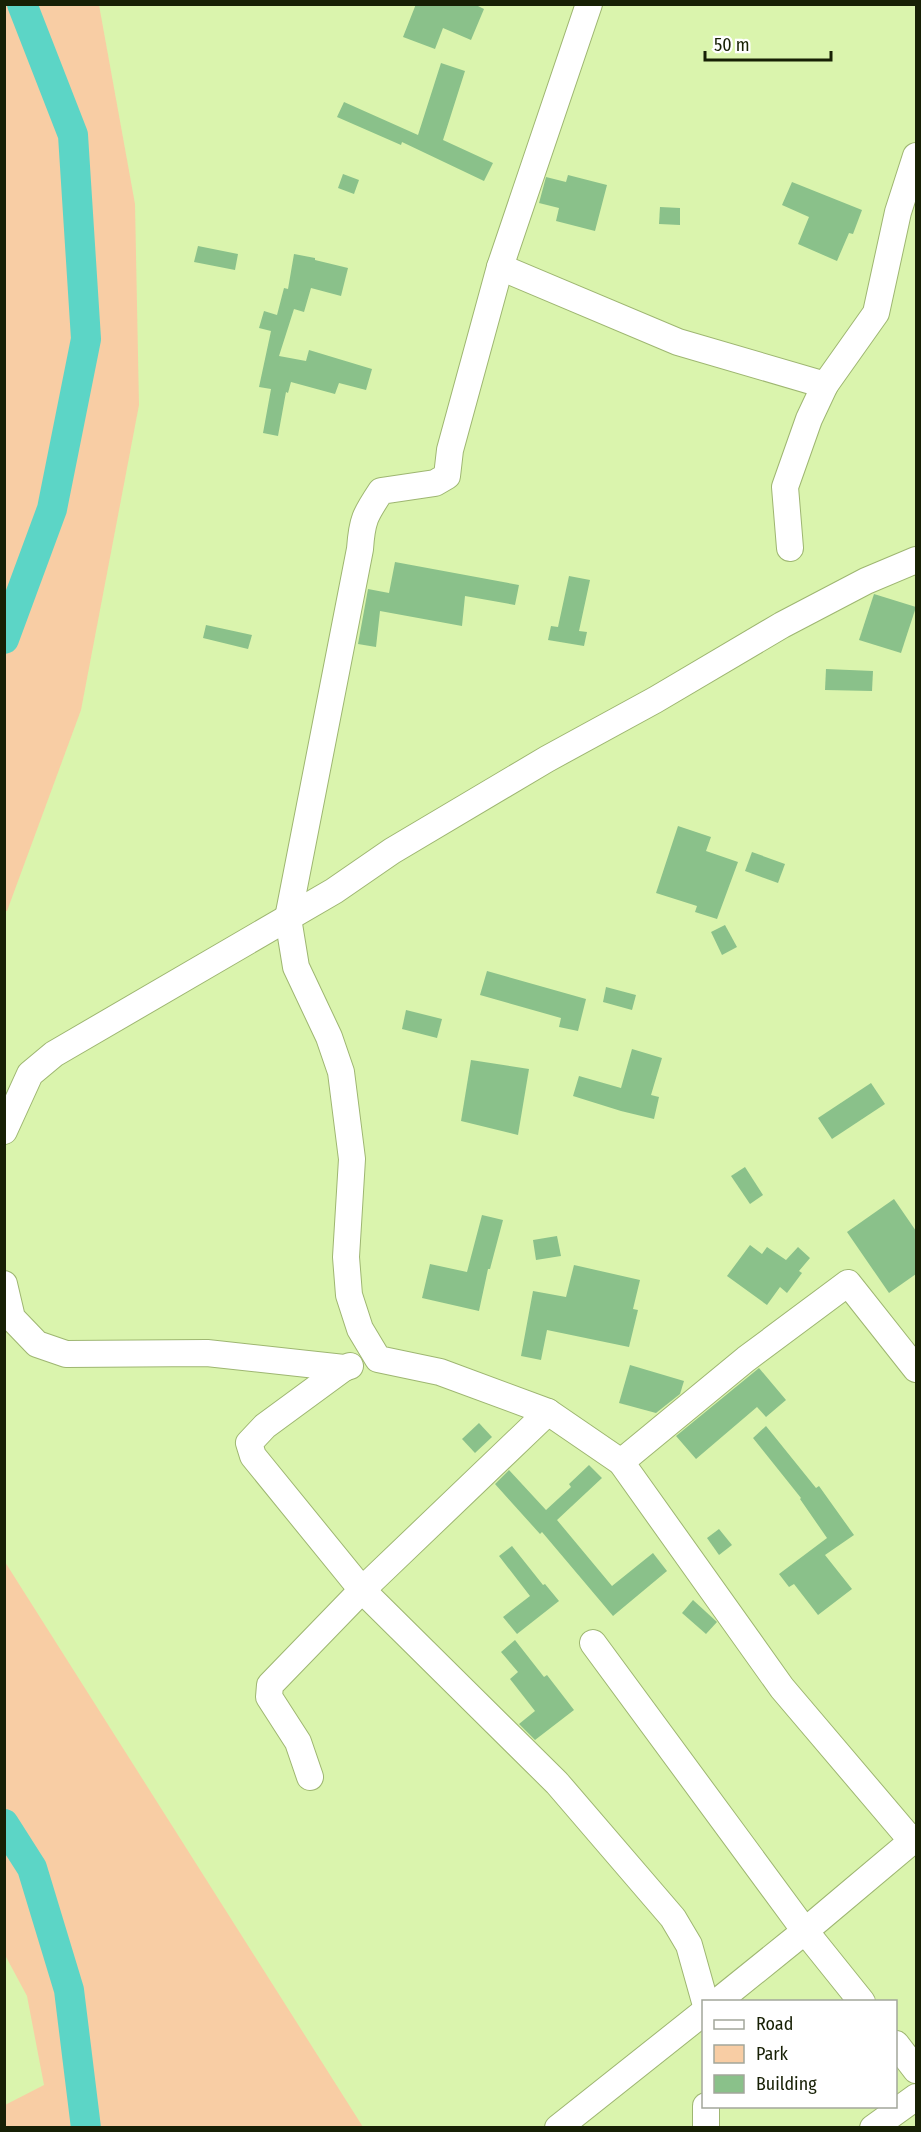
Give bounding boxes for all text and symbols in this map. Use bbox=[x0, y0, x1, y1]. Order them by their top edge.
scale bar bbox=[705, 24, 831, 62]
text: 50 m bbox=[714, 34, 750, 56]
legend bbox=[702, 2000, 897, 2108]
text: Road bbox=[756, 2013, 793, 2035]
text: Park bbox=[756, 2043, 789, 2065]
text: Building bbox=[756, 2073, 817, 2095]

